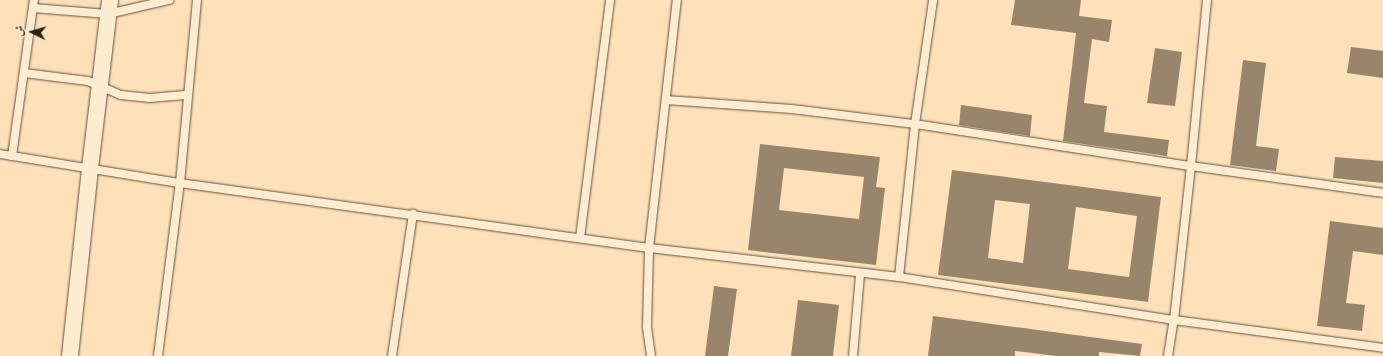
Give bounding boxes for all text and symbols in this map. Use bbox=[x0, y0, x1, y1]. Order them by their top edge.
north arrow bbox=[12, 12, 52, 52]
text: ش bbox=[13, 25, 26, 37]

